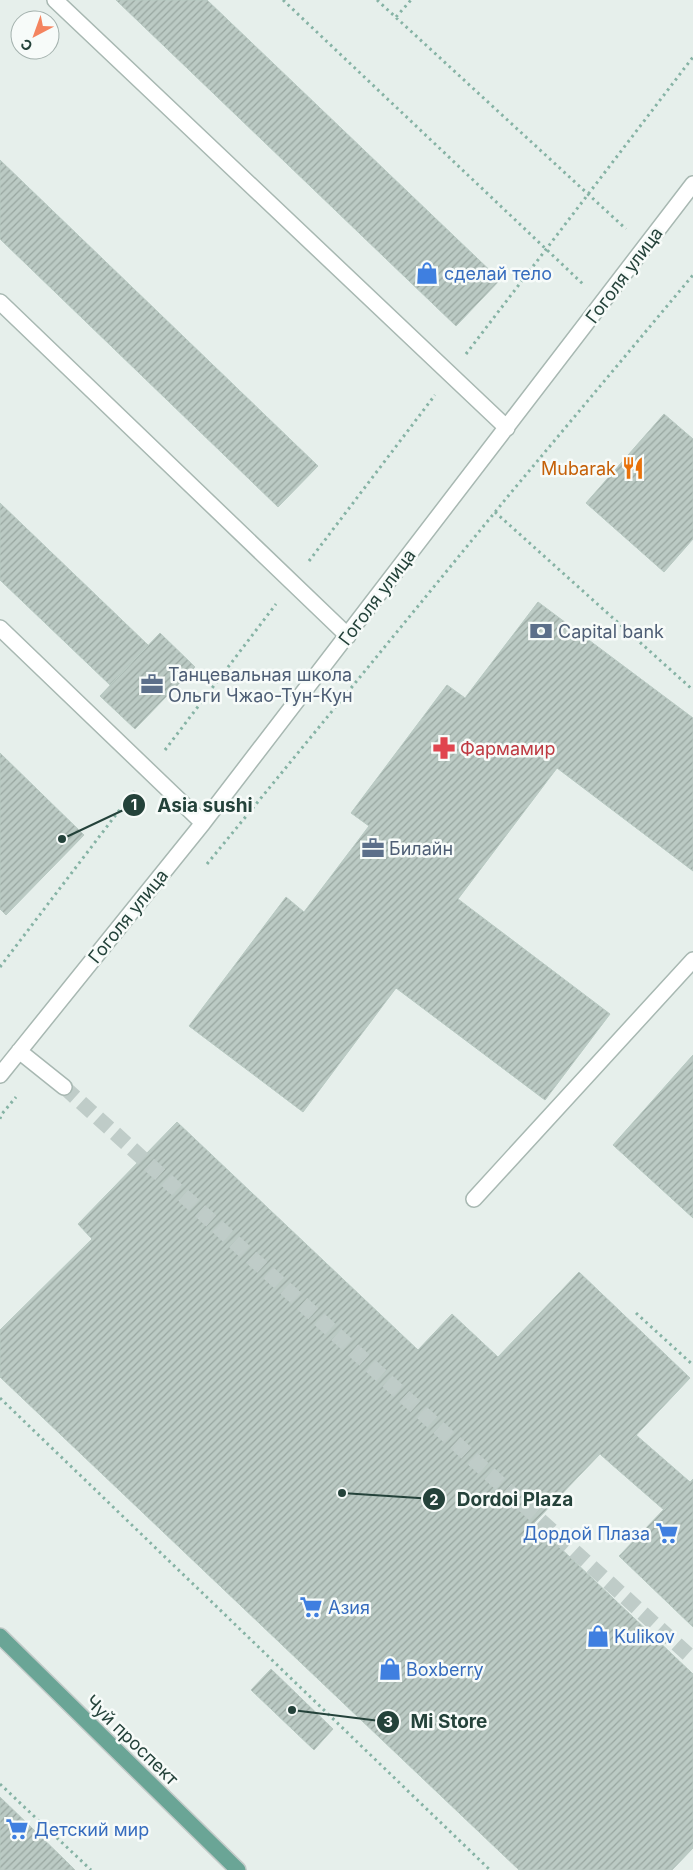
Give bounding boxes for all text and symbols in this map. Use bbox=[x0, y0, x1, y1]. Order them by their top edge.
north arrow bbox=[10, 10, 60, 60]
text: С bbox=[17, 35, 36, 55]
street label: Гоголя улица bbox=[581, 223, 667, 327]
shop icon: сделай тело bbox=[414, 260, 440, 286]
place label: сделай тело bbox=[444, 263, 552, 284]
restaurant icon: Mubarak bbox=[620, 455, 646, 481]
place label: Mubarak bbox=[541, 458, 616, 479]
street label: Гоголя улица bbox=[334, 545, 420, 649]
bank icon: Capital bank bbox=[528, 618, 554, 644]
place label: Capital bank bbox=[558, 621, 664, 642]
place label: Танцевальная школа Ольги Чжао-Тун-Кун bbox=[168, 664, 353, 706]
office icon: Танцевальная школа Ольги Чжао-Тун-Кун bbox=[139, 671, 165, 697]
pharmacy icon: Фармамир bbox=[431, 735, 457, 761]
place label: Фармамир bbox=[460, 738, 556, 759]
callout: Asia sushi bbox=[122, 788, 262, 822]
text: Asia sushi bbox=[157, 794, 253, 817]
text: 1 bbox=[131, 795, 137, 814]
office icon: Билайн bbox=[360, 835, 386, 861]
place label: Билайн bbox=[389, 838, 453, 859]
street label: Гоголя улица bbox=[84, 865, 172, 967]
callout: Dordoi Plaza bbox=[422, 1482, 583, 1516]
text: Dordoi Plaza bbox=[457, 1488, 573, 1511]
text: 2 bbox=[429, 1490, 439, 1509]
supermarket icon: Дордой Плаза bbox=[654, 1520, 680, 1546]
place label: Дордой Плаза bbox=[523, 1523, 650, 1544]
supermarket icon: Азия bbox=[298, 1594, 324, 1620]
place label: Азия bbox=[328, 1597, 370, 1618]
shop icon: Kulikov bbox=[585, 1623, 611, 1649]
place label: Kulikov bbox=[614, 1626, 675, 1647]
shop icon: Boxberry bbox=[377, 1656, 403, 1682]
place label: Boxberry bbox=[406, 1659, 484, 1680]
street label: Чуй проспект bbox=[81, 1691, 183, 1790]
callout: Mi Store bbox=[375, 1705, 497, 1739]
text: Mi Store bbox=[411, 1710, 487, 1733]
text: 3 bbox=[383, 1712, 393, 1731]
supermarket icon: Детский мир bbox=[4, 1816, 30, 1842]
place label: Детский мир bbox=[34, 1819, 149, 1840]

